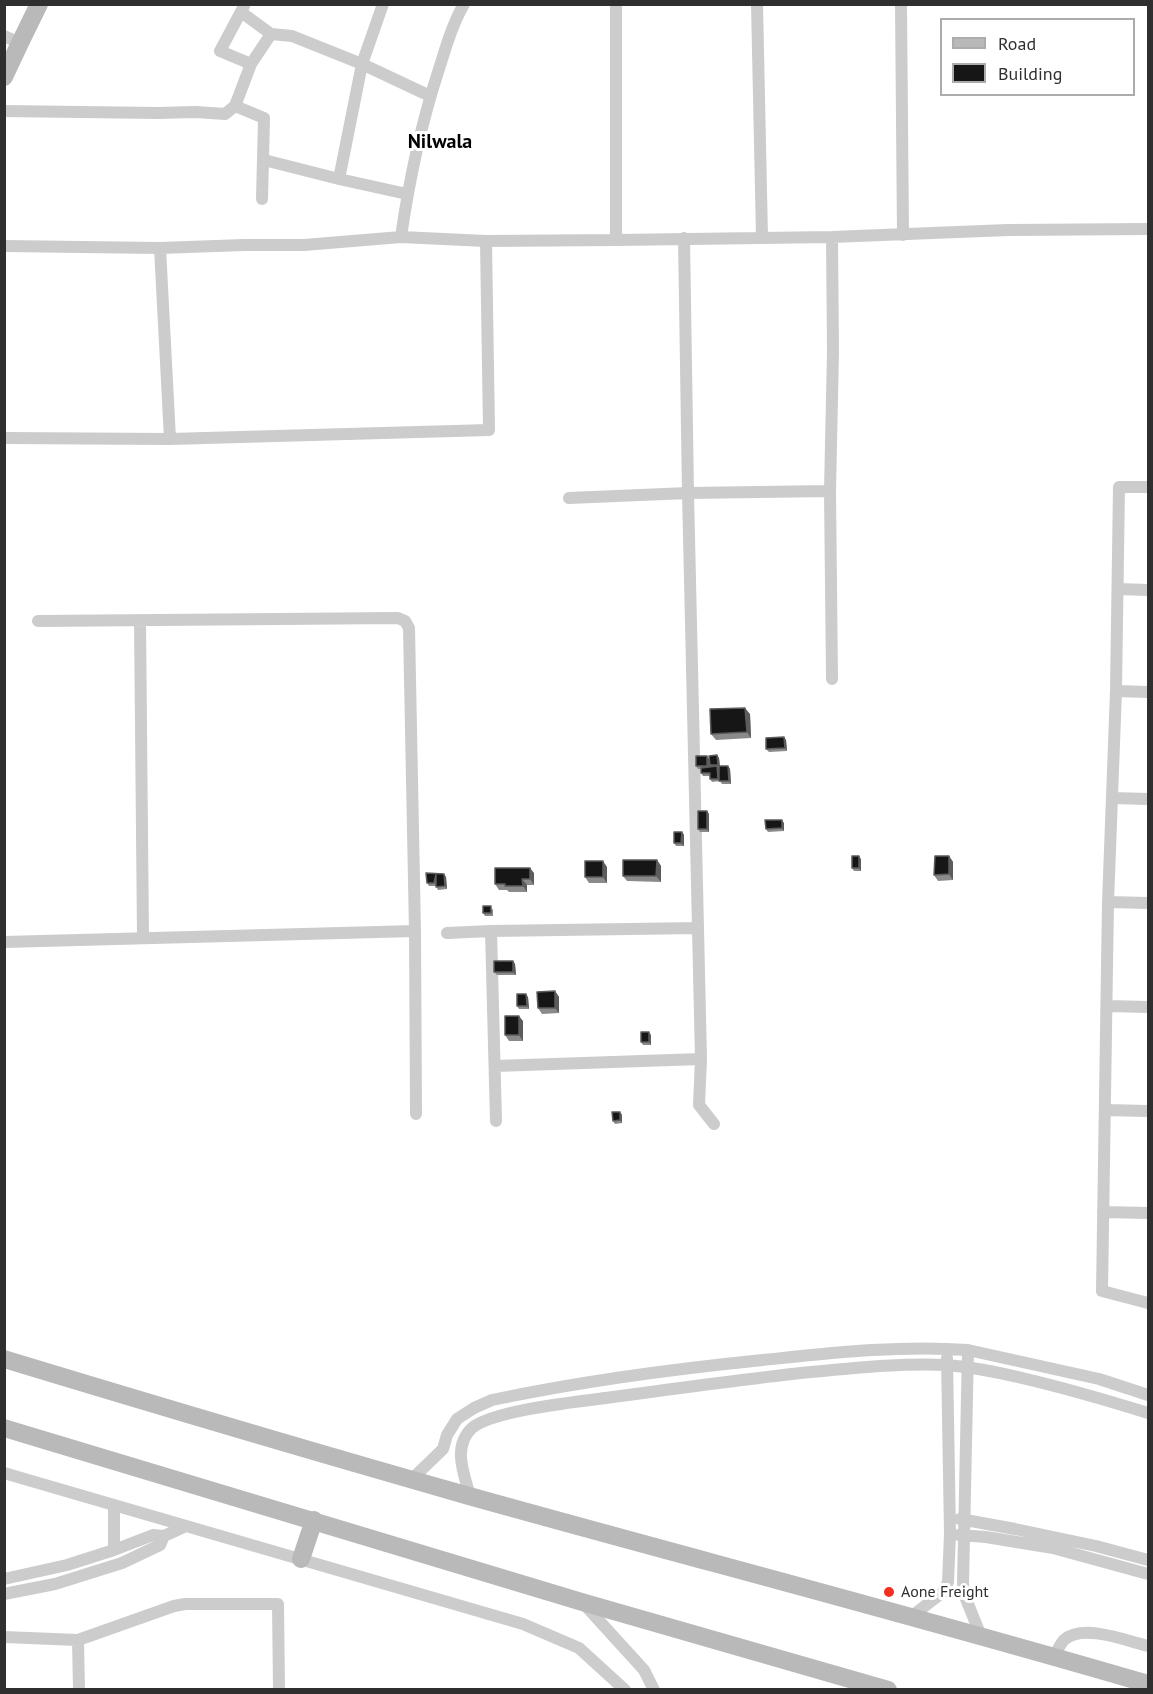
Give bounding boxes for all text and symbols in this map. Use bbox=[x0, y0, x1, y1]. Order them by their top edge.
legend bbox=[940, 18, 1135, 96]
text: Road bbox=[998, 32, 1036, 55]
text: Building bbox=[998, 62, 1062, 85]
district label: Nilwala bbox=[408, 130, 472, 154]
place label: Aone Freight bbox=[901, 1582, 989, 1602]
marker: Aone Freight bbox=[882, 1585, 896, 1599]

